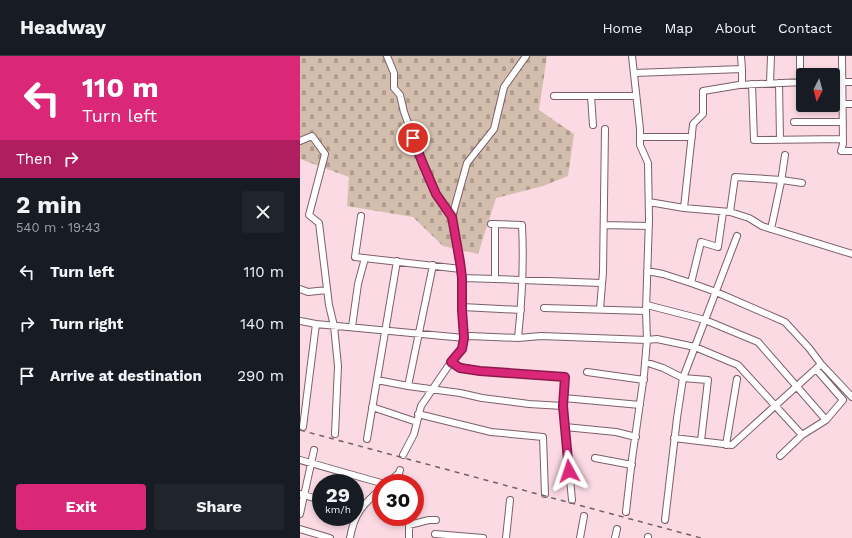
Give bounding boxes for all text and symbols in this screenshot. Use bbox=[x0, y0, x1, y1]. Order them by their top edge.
text: Headway bbox=[20, 16, 106, 39]
text: Home bbox=[602, 20, 642, 36]
text: Map bbox=[664, 20, 693, 36]
text: About bbox=[715, 20, 756, 36]
text: Contact bbox=[778, 20, 832, 36]
north arrow bbox=[796, 68, 840, 112]
map controls bbox=[796, 68, 840, 112]
text: 110 m bbox=[82, 71, 159, 104]
icon: left bbox=[16, 72, 68, 124]
text: Turn left bbox=[82, 105, 157, 126]
pin bbox=[396, 121, 430, 155]
icon: arrive bbox=[402, 127, 424, 149]
icon: right bbox=[60, 148, 82, 170]
text: Then bbox=[16, 150, 52, 168]
text: 2 min bbox=[16, 191, 82, 219]
button: close bbox=[242, 191, 284, 233]
text: 540 m · 19:43 bbox=[16, 220, 100, 235]
icon: left bbox=[16, 261, 38, 283]
text: Turn left bbox=[50, 263, 114, 281]
text: 110 m bbox=[244, 263, 284, 281]
icon: right bbox=[16, 313, 38, 335]
text: Turn right bbox=[50, 315, 123, 333]
text: 140 m bbox=[240, 315, 284, 333]
icon: arrive bbox=[16, 365, 38, 387]
text: Arrive at destination bbox=[50, 367, 202, 385]
text: 290 m bbox=[237, 367, 284, 385]
position arrow bbox=[548, 450, 590, 492]
speed limit sign: 30 bbox=[372, 474, 424, 526]
text: 29 bbox=[326, 483, 350, 507]
button: Exit bbox=[16, 484, 146, 530]
button: Share bbox=[154, 484, 284, 530]
text: km/h bbox=[325, 504, 351, 515]

